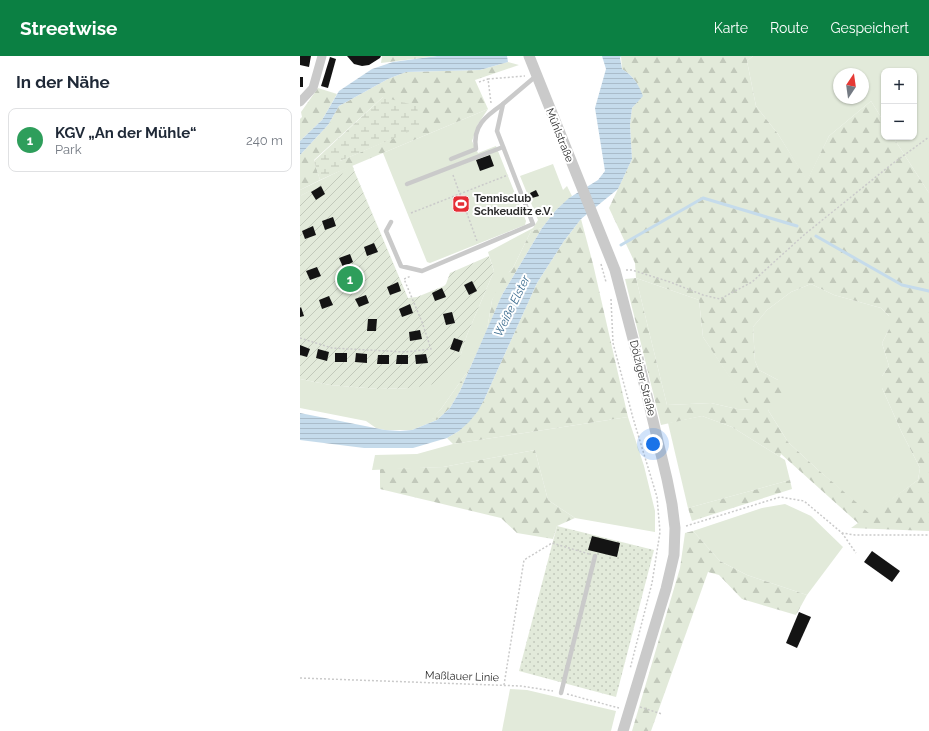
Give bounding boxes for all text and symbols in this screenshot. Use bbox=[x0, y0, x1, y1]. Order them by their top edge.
text: Streetwise bbox=[20, 17, 117, 39]
text: Karte bbox=[714, 20, 748, 36]
text: Route bbox=[770, 20, 808, 36]
text: Gespeichert bbox=[830, 20, 909, 36]
north arrow bbox=[833, 68, 869, 104]
map controls bbox=[881, 68, 917, 140]
button: + bbox=[881, 68, 917, 104]
text: In der Nähe bbox=[16, 72, 110, 92]
button: − bbox=[881, 104, 917, 140]
street label: Mühlstraße bbox=[543, 106, 576, 165]
text: KGV „An der Mühle“ bbox=[55, 124, 197, 142]
text: 1 bbox=[27, 133, 33, 148]
text: 240 m bbox=[246, 133, 283, 148]
text: Park bbox=[55, 142, 82, 157]
place label: Tennisclub Schkeuditz e.V. bbox=[474, 192, 553, 218]
sports icon: Tennisclub Schkeuditz e.V. bbox=[451, 194, 471, 214]
pin: 1 bbox=[337, 264, 363, 294]
water label: Weiße Elster bbox=[491, 272, 533, 339]
street label: Dölziger Straße bbox=[627, 339, 658, 418]
your location bbox=[643, 434, 663, 454]
street label: Maßlauer Linie bbox=[425, 669, 500, 684]

